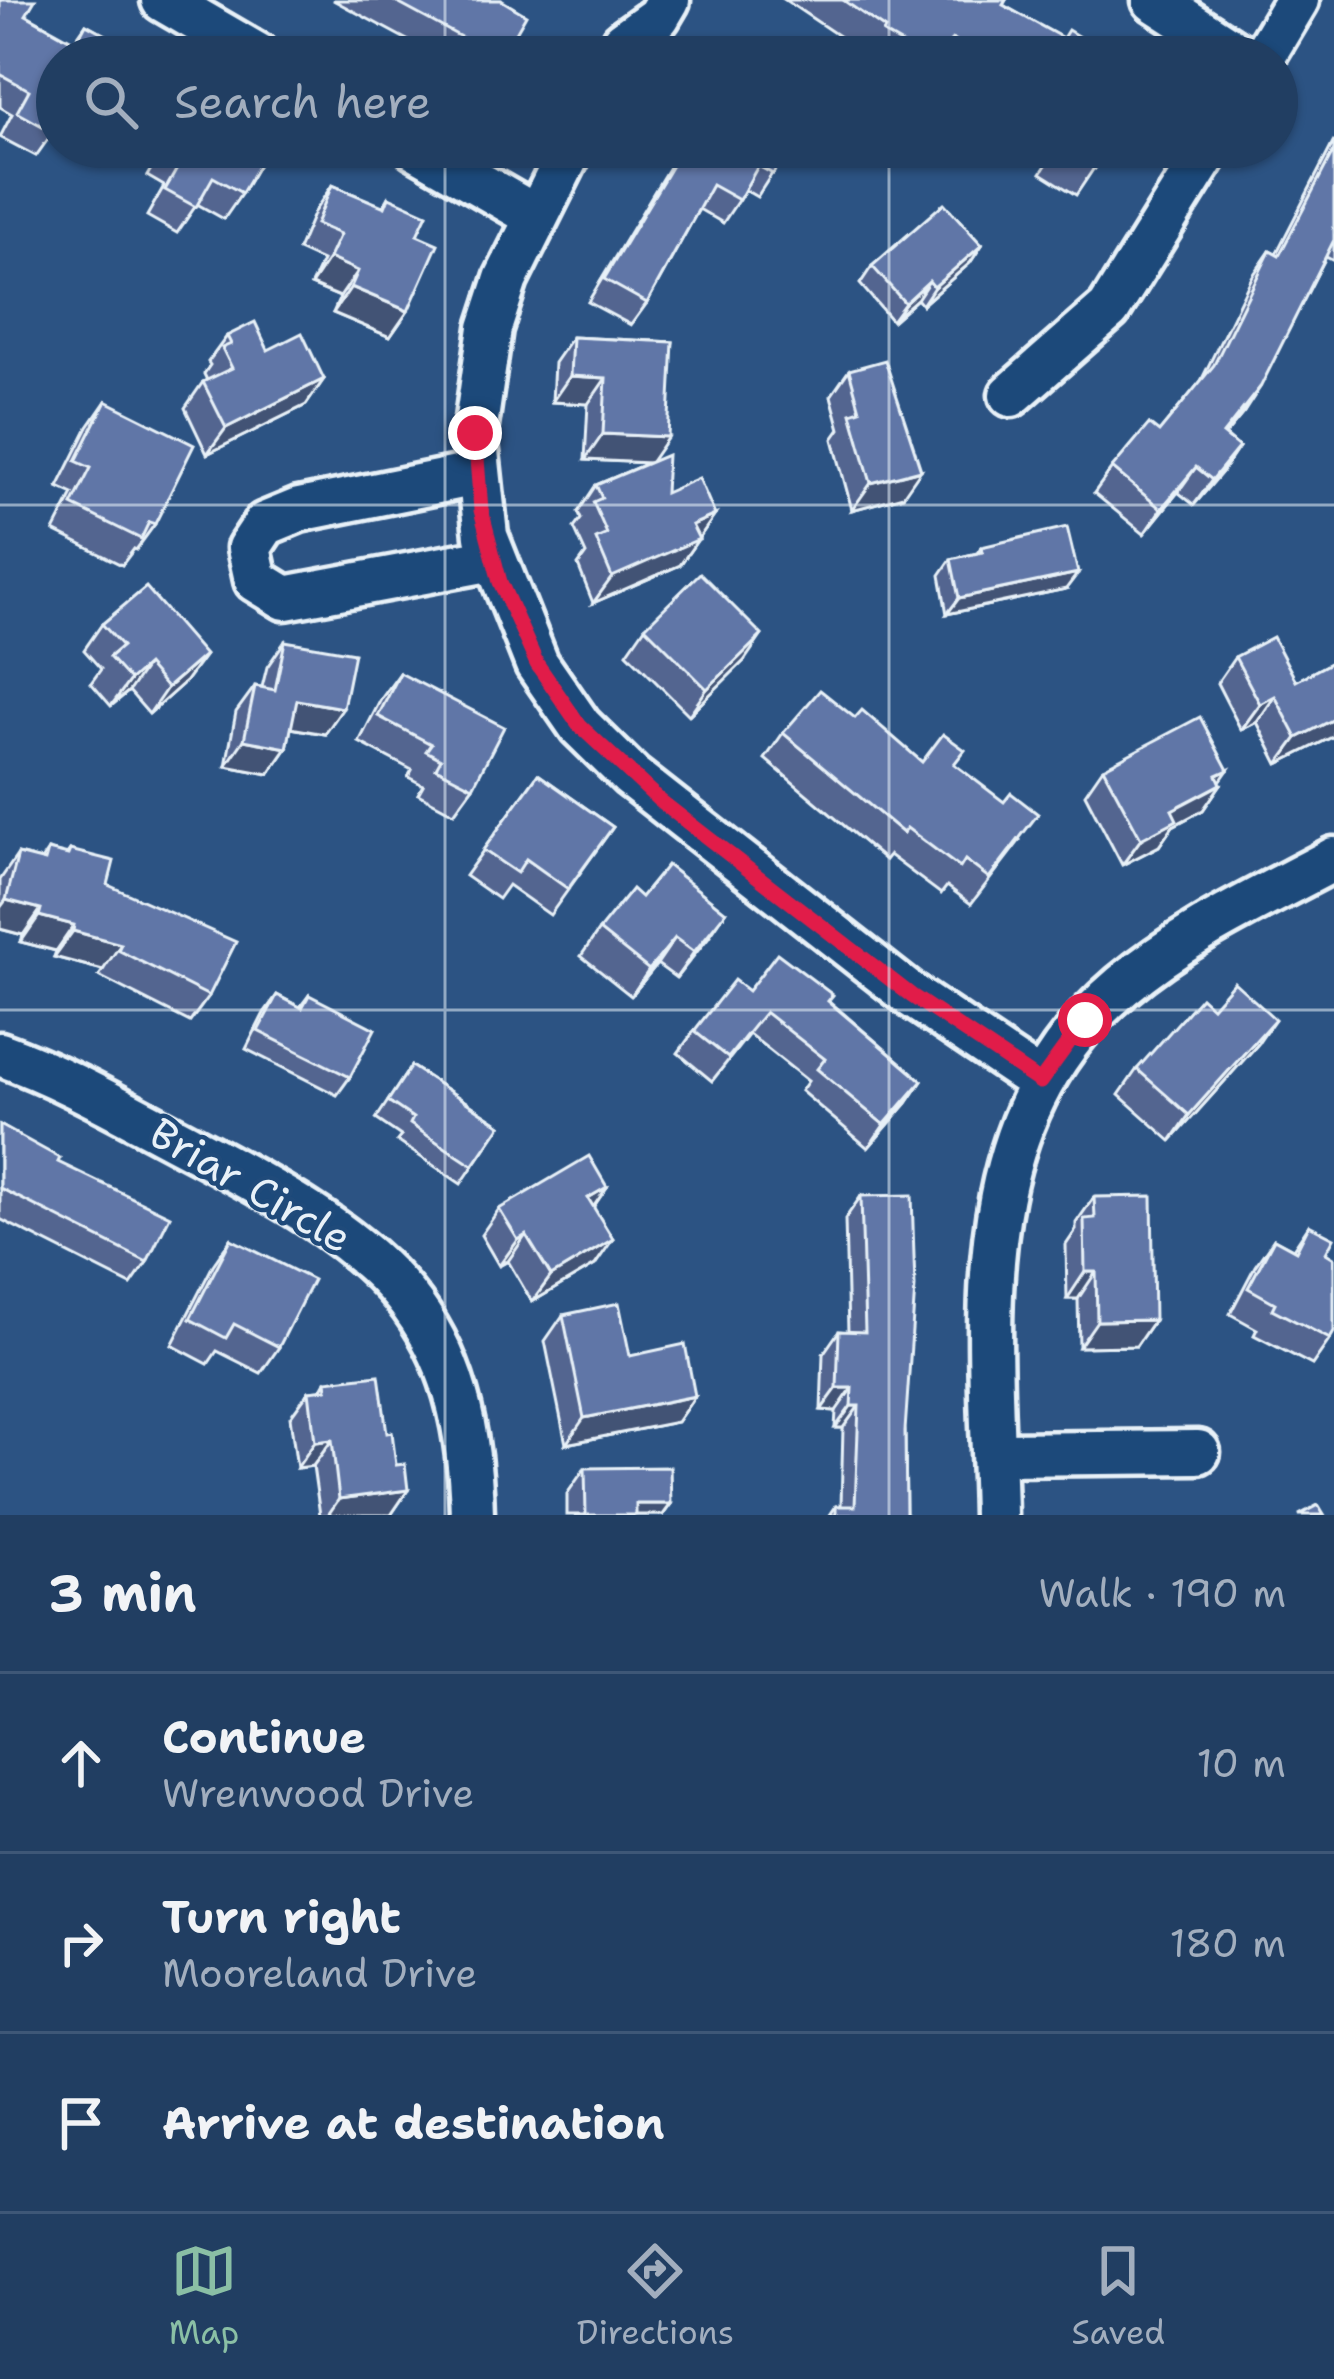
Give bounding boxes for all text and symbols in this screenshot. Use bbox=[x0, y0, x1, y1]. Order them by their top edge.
search box bbox=[36, 36, 1298, 168]
icon: search bbox=[78, 69, 144, 135]
text: Search here bbox=[174, 72, 431, 132]
route end bbox=[448, 406, 502, 460]
route start bbox=[1058, 993, 1112, 1047]
street label: Briar Circle bbox=[140, 1105, 362, 1265]
text: 3 min bbox=[48, 1559, 197, 1627]
text: Walk · 190 m bbox=[1039, 1567, 1286, 1619]
text: Continue bbox=[162, 1707, 366, 1767]
icon: ahead bbox=[48, 1730, 114, 1796]
text: 10 m bbox=[1197, 1737, 1286, 1789]
text: Wrenwood Drive bbox=[162, 1767, 474, 1819]
text: Turn right bbox=[162, 1887, 401, 1947]
icon: right bbox=[48, 1910, 114, 1976]
text: 180 m bbox=[1170, 1917, 1286, 1969]
text: Mooreland Drive bbox=[162, 1947, 477, 1999]
icon: arrive bbox=[48, 2090, 114, 2156]
text: Arrive at destination bbox=[162, 2093, 665, 2153]
tab: Map bbox=[169, 2238, 239, 2355]
tab: Directions bbox=[577, 2238, 734, 2355]
tab: Saved bbox=[1072, 2238, 1165, 2355]

